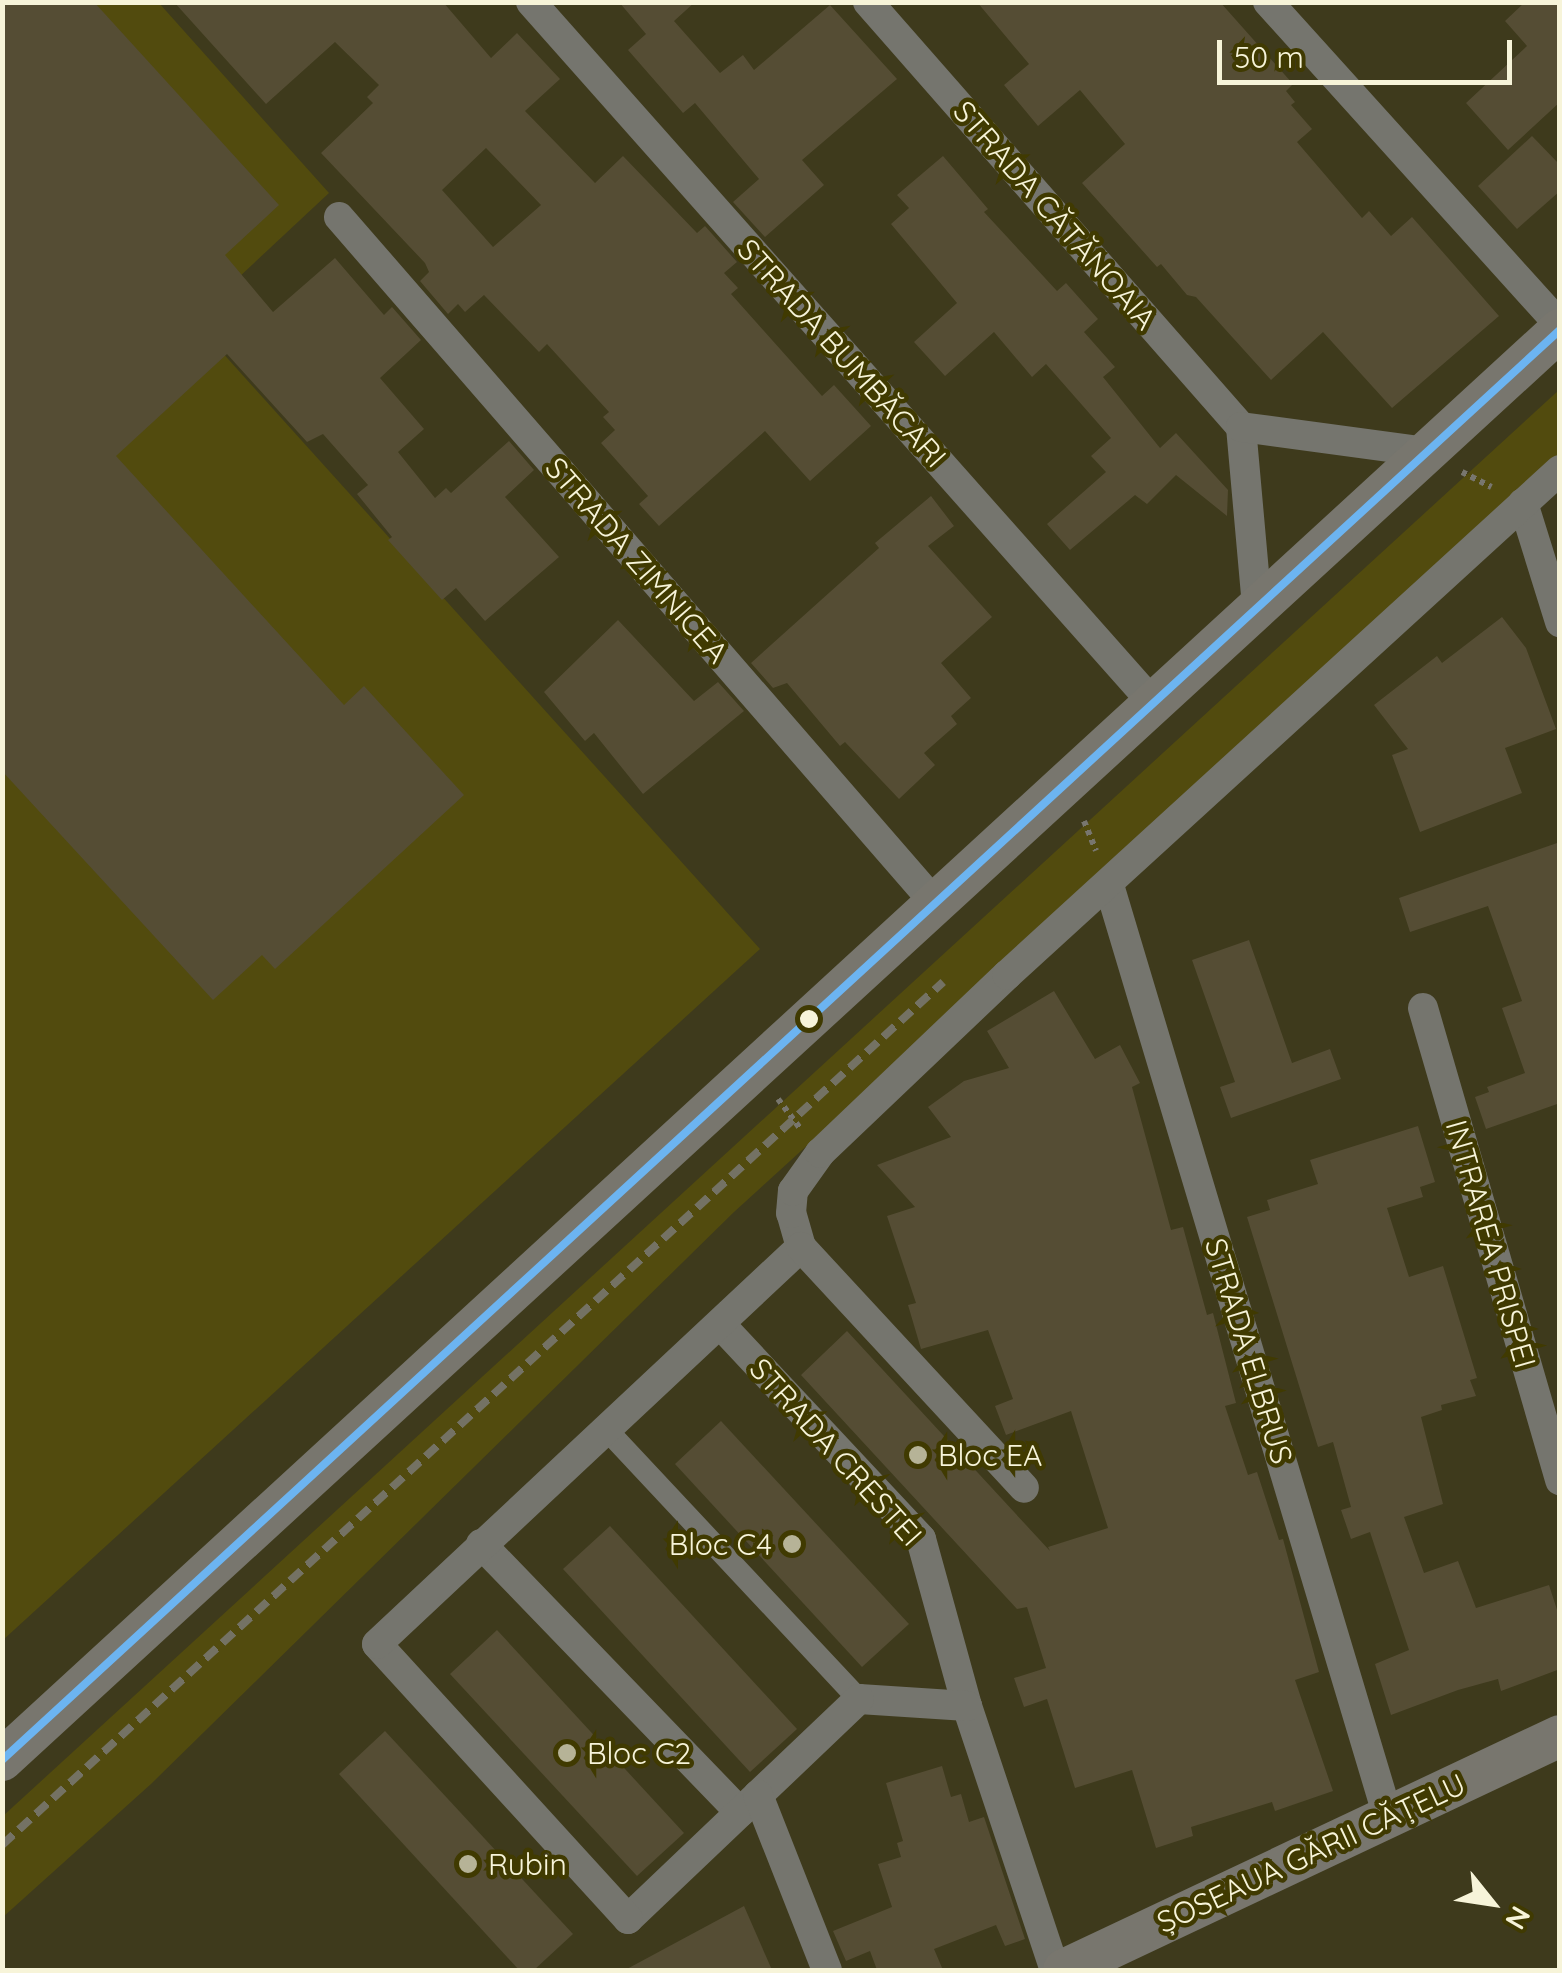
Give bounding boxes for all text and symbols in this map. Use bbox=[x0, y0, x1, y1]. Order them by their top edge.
scale bar bbox=[1222, 20, 1517, 82]
text: 50 m bbox=[1234, 38, 1304, 76]
street label: STRADA CĂTĂNOAIA bbox=[946, 93, 1164, 337]
street label: STRADA BUMBĂCARI bbox=[730, 231, 954, 475]
street label: STRADA ZIMNICEA bbox=[538, 450, 736, 670]
unlabelled marker bbox=[799, 1009, 819, 1029]
street label: INTRAREA PRISPEI bbox=[1438, 1116, 1544, 1372]
street label: STRADA ELBRUS bbox=[1198, 1234, 1300, 1468]
street label: STRADA CRESTEI bbox=[742, 1351, 930, 1553]
place label: Bloc EA bbox=[938, 1437, 1042, 1473]
marker: Bloc EA bbox=[907, 1444, 929, 1466]
place label: Bloc C4 bbox=[669, 1526, 772, 1562]
marker: Bloc C4 bbox=[781, 1533, 803, 1555]
place label: Bloc C2 bbox=[587, 1735, 691, 1771]
marker: Bloc C2 bbox=[556, 1742, 578, 1764]
street label: ȘOSEAUA GĂRII CĂȚELU bbox=[1151, 1766, 1471, 1940]
place label: Rubin bbox=[488, 1846, 567, 1882]
marker: Rubin bbox=[457, 1853, 479, 1875]
north arrow bbox=[1442, 1853, 1542, 1953]
text: N bbox=[1498, 1901, 1539, 1936]

